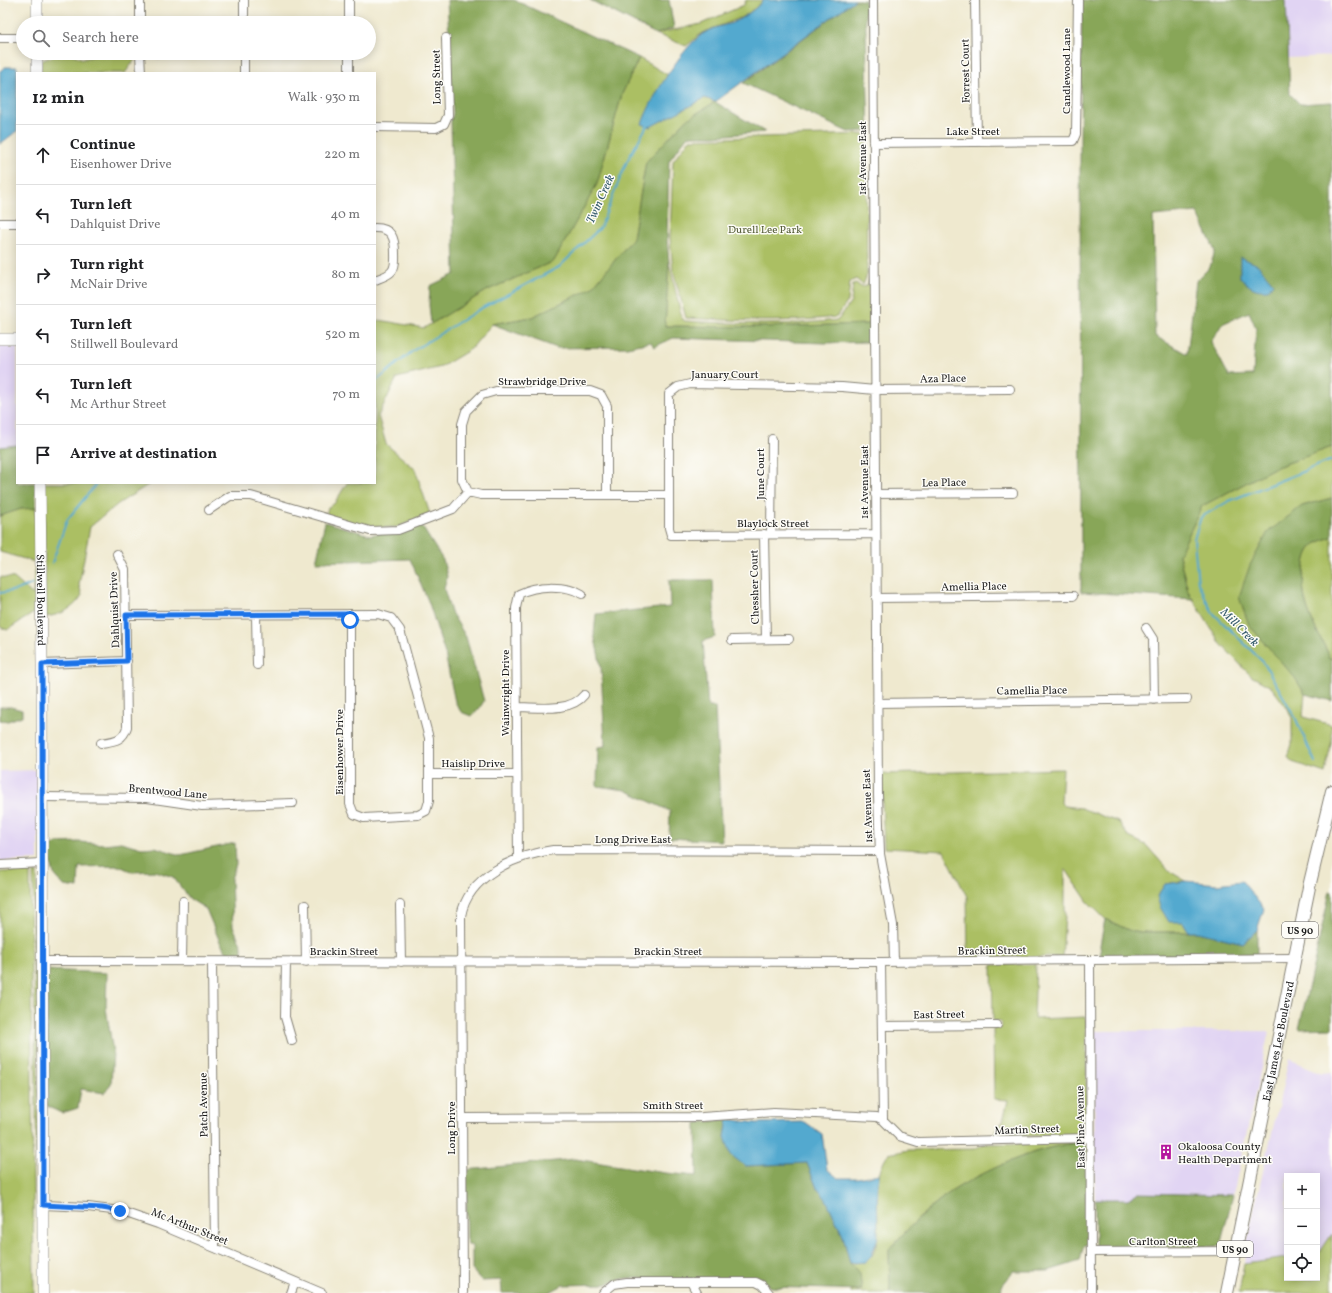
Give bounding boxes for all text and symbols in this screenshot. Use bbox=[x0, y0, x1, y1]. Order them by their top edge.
search box bbox=[16, 16, 376, 60]
icon: search bbox=[30, 27, 52, 49]
text: Search here bbox=[62, 28, 139, 49]
street label: Candlewood Lane bbox=[1060, 28, 1075, 114]
street label: Forrest Court bbox=[958, 39, 975, 103]
street label: Long Street bbox=[430, 49, 445, 105]
text: 12 min bbox=[32, 87, 85, 110]
text: Walk · 930 m bbox=[288, 89, 360, 107]
street label: 1st Avenue East bbox=[856, 121, 871, 195]
street label: Lake Street bbox=[946, 125, 1000, 140]
text: Continue bbox=[70, 135, 135, 156]
icon: ahead bbox=[32, 144, 54, 166]
text: 220 m bbox=[324, 146, 360, 164]
text: Eisenhower Drive bbox=[70, 156, 172, 174]
water label: Twin Creek bbox=[583, 172, 619, 226]
text: Turn left bbox=[70, 195, 132, 216]
icon: left bbox=[32, 204, 54, 226]
text: 40 m bbox=[331, 206, 360, 224]
text: Dahlquist Drive bbox=[70, 216, 160, 234]
park label: Durell Lee Park bbox=[728, 223, 802, 238]
text: Turn right bbox=[70, 255, 144, 276]
icon: right bbox=[32, 264, 54, 286]
text: 80 m bbox=[331, 266, 360, 284]
text: McNair Drive bbox=[70, 276, 147, 294]
text: Turn left bbox=[70, 315, 132, 336]
icon: left bbox=[32, 324, 54, 346]
text: 520 m bbox=[325, 326, 360, 344]
text: Stillwell Boulevard bbox=[70, 336, 178, 354]
street label: January Court bbox=[691, 368, 759, 383]
street label: Aza Place bbox=[920, 372, 966, 387]
text: Turn left bbox=[70, 375, 132, 396]
street label: Strawbridge Drive bbox=[498, 375, 586, 390]
icon: left bbox=[32, 384, 54, 406]
text: 70 m bbox=[332, 386, 360, 404]
text: Mc Arthur Street bbox=[70, 396, 167, 414]
icon: arrive bbox=[32, 444, 54, 466]
text: Arrive at destination bbox=[70, 444, 217, 465]
street label: 1st Avenue East bbox=[858, 445, 873, 519]
street label: June Court bbox=[754, 448, 769, 500]
street label: Lea Place bbox=[922, 476, 966, 491]
street label: Blaylock Street bbox=[737, 517, 809, 532]
street label: Chessher Court bbox=[747, 549, 764, 624]
street label: Stillwell Boulevard bbox=[32, 554, 48, 646]
street label: Dahlquist Drive bbox=[107, 571, 124, 648]
street label: Amellia Place bbox=[941, 579, 1007, 596]
water label: Mill Creek bbox=[1216, 604, 1262, 651]
route start bbox=[341, 611, 359, 629]
street label: Wainwright Drive bbox=[499, 650, 514, 736]
street label: Camellia Place bbox=[997, 683, 1067, 700]
street label: Eisenhower Drive bbox=[333, 709, 348, 795]
street label: Haislip Drive bbox=[441, 757, 505, 772]
street label: 1st Avenue East bbox=[860, 769, 877, 843]
street label: Brentwood Lane bbox=[128, 782, 208, 803]
street label: Long Drive East bbox=[595, 833, 671, 848]
road number: US 90 bbox=[1282, 922, 1318, 938]
street label: Brackin Street bbox=[958, 943, 1027, 960]
street label: Brackin Street bbox=[310, 945, 378, 960]
street label: Brackin Street bbox=[634, 945, 702, 960]
street label: East James Lee Boulevard bbox=[1260, 980, 1299, 1103]
street label: East Street bbox=[913, 1008, 965, 1023]
street label: Patch Avenue bbox=[196, 1072, 213, 1138]
street label: East Pine Avenue bbox=[1073, 1086, 1090, 1168]
street label: Smith Street bbox=[643, 1099, 703, 1114]
street label: Long Drive bbox=[445, 1101, 460, 1155]
street label: Martin Street bbox=[994, 1122, 1060, 1139]
place label: Okaloosa County Health Department bbox=[1178, 1140, 1272, 1168]
building icon: Okaloosa County Health Department bbox=[1157, 1143, 1175, 1161]
map controls bbox=[1284, 1173, 1320, 1281]
button: + bbox=[1284, 1173, 1320, 1209]
route end bbox=[111, 1202, 129, 1220]
street label: Mc Arthur Street bbox=[149, 1205, 230, 1250]
button: − bbox=[1284, 1209, 1320, 1245]
street label: Carlton Street bbox=[1129, 1235, 1197, 1250]
road number: US 90 bbox=[1217, 1241, 1253, 1257]
button: locate bbox=[1284, 1245, 1320, 1281]

